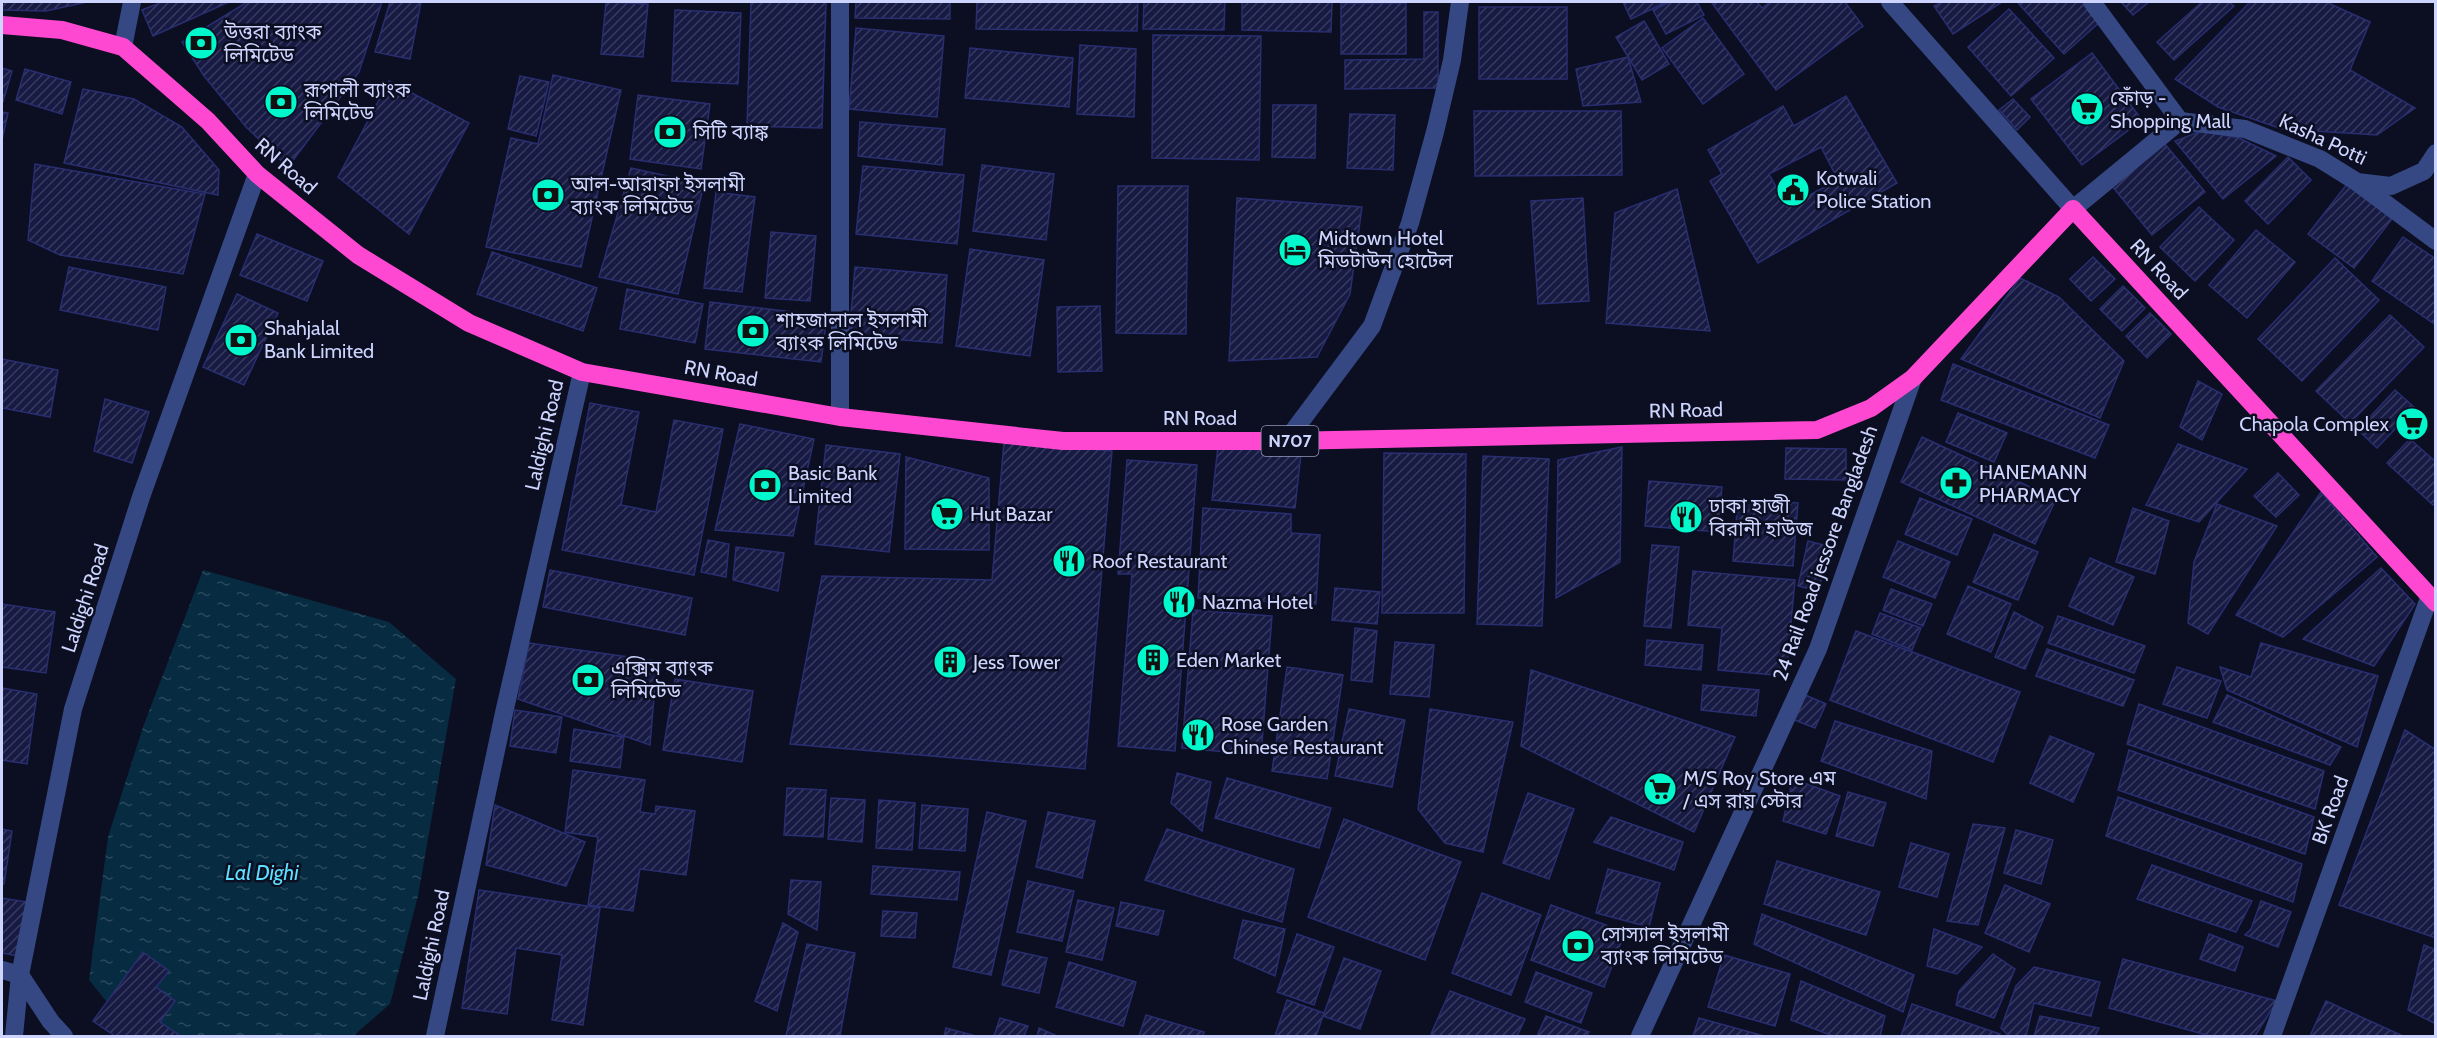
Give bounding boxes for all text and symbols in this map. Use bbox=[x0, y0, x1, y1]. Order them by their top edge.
place label: উত্তরা ব্যাংক লিমিটেড bbox=[223, 20, 323, 67]
bank icon: উত্তরা ব্যাংক লিমিটেড bbox=[183, 25, 219, 61]
place label: রূপালী ব্যাংক লিমিটেড bbox=[303, 78, 412, 125]
bank icon: রূপালী ব্যাংক লিমিটেড bbox=[263, 84, 299, 120]
place label: ফোঁড় - Shopping Mall bbox=[2110, 86, 2231, 133]
supermarket icon: ফোঁড় - Shopping Mall bbox=[2069, 91, 2105, 127]
street label: Kasha Potti bbox=[2275, 108, 2371, 170]
bank icon: সিটি ব্যাঙ্ক bbox=[652, 114, 688, 150]
place label: সিটি ব্যাঙ্ক bbox=[692, 120, 768, 144]
street label: RN Road bbox=[250, 133, 322, 199]
place label: Kotwali Police Station bbox=[1816, 166, 1932, 213]
place label: আল-আরাফা ইসলামী ব্যাংক লিমিটেড bbox=[570, 172, 745, 219]
public building icon: Kotwali Police Station bbox=[1775, 172, 1811, 208]
bank icon: আল-আরাফা ইসলামী ব্যাংক লিমিটেড bbox=[530, 177, 566, 213]
place label: Midtown Hotel মিডটাউন হোটেল bbox=[1317, 226, 1453, 273]
hotel icon: Midtown Hotel মিডটাউন হোটেল bbox=[1277, 232, 1313, 268]
street label: RN Road bbox=[2125, 234, 2193, 304]
place label: শাহজালাল ইসলামী ব্যাংক লিমিটেড bbox=[775, 308, 929, 355]
bank icon: শাহজালাল ইসলামী ব্যাংক লিমিটেড bbox=[735, 313, 771, 349]
place label: Shahjalal Bank Limited bbox=[264, 316, 374, 363]
bank icon: Shahjalal Bank Limited bbox=[223, 322, 259, 358]
street label: RN Road bbox=[682, 355, 760, 391]
street label: Laldighi Road bbox=[520, 377, 568, 493]
street label: RN Road bbox=[1649, 397, 1723, 423]
street label: RN Road bbox=[1163, 406, 1237, 430]
supermarket icon: Chapola Complex bbox=[2394, 406, 2430, 442]
place label: Chapola Complex bbox=[2239, 412, 2390, 436]
street label: 24 Rail Road jessore Bangladesh bbox=[1768, 422, 1882, 684]
road number: N707 bbox=[1262, 426, 1318, 456]
place label: HANEMANN PHARMACY bbox=[1979, 460, 2087, 507]
place label: Basic Bank Limited bbox=[788, 461, 877, 508]
pharmacy icon: HANEMANN PHARMACY bbox=[1938, 465, 1974, 501]
bank icon: Basic Bank Limited bbox=[747, 467, 783, 503]
place label: ঢাকা হাজী বিরানী হাউজ bbox=[1708, 494, 1814, 541]
supermarket icon: Hut Bazar bbox=[929, 496, 965, 532]
restaurant icon: ঢাকা হাজী বিরানী হাউজ bbox=[1668, 499, 1704, 535]
place label: Hut Bazar bbox=[970, 502, 1053, 526]
street label: Laldighi Road bbox=[56, 541, 114, 655]
restaurant icon: Roof Restaurant bbox=[1051, 543, 1087, 579]
place label: Roof Restaurant bbox=[1092, 549, 1228, 573]
restaurant icon: Nazma Hotel bbox=[1161, 584, 1197, 620]
place label: Nazma Hotel bbox=[1202, 590, 1313, 614]
building icon: Eden Market bbox=[1135, 642, 1171, 678]
building icon: Jess Tower bbox=[932, 644, 968, 680]
place label: Eden Market bbox=[1176, 648, 1282, 672]
place label: Jess Tower bbox=[972, 650, 1061, 674]
place label: এক্সিম ব্যাংক লিমিটেড bbox=[610, 656, 714, 703]
bank icon: এক্সিম ব্যাংক লিমিটেড bbox=[570, 662, 606, 698]
place label: Rose Garden Chinese Restaurant bbox=[1221, 712, 1384, 759]
restaurant icon: Rose Garden Chinese Restaurant bbox=[1180, 717, 1216, 753]
place label: M/S Roy Store এম / এস রায় স্টোর bbox=[1682, 766, 1836, 813]
supermarket icon: M/S Roy Store এম / এস রায় স্টোর bbox=[1642, 771, 1678, 807]
street label: BK Road bbox=[2307, 772, 2353, 848]
water label: Lal Dighi bbox=[225, 860, 299, 885]
street label: Laldighi Road bbox=[408, 887, 454, 1003]
place label: সোস্যাল ইসলামী ব্যাংক লিমিটেড bbox=[1600, 922, 1730, 969]
bank icon: সোস্যাল ইসলামী ব্যাংক লিমিটেড bbox=[1560, 928, 1596, 964]

